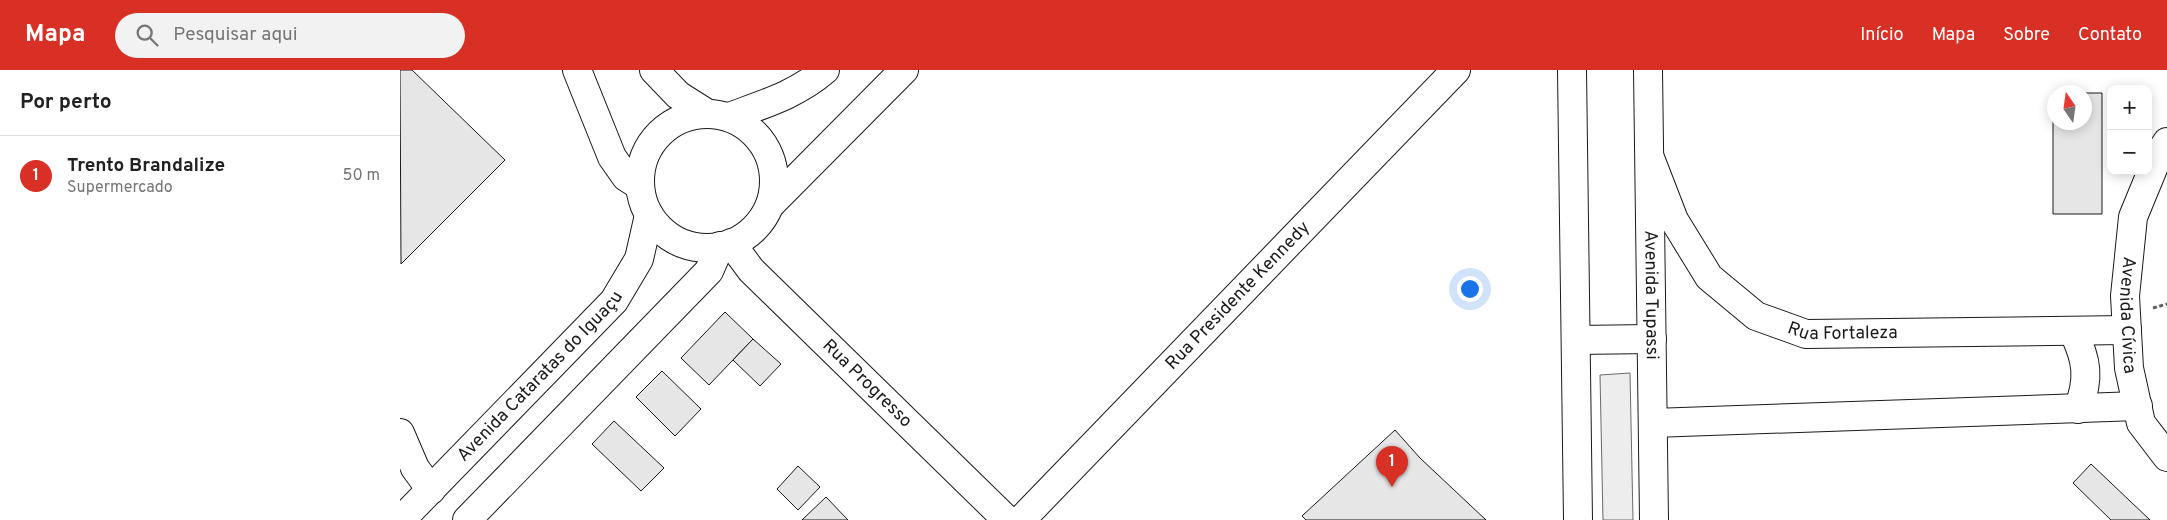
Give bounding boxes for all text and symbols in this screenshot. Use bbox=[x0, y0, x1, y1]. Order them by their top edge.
search box bbox=[115, 13, 465, 58]
text: Mapa bbox=[25, 20, 85, 50]
icon: search bbox=[133, 21, 161, 49]
text: Pesquisar aqui bbox=[173, 23, 298, 47]
text: Início bbox=[1860, 24, 1904, 47]
text: Mapa bbox=[1932, 24, 1975, 47]
text: Sobre bbox=[2003, 24, 2050, 47]
text: Contato bbox=[2078, 24, 2142, 47]
north arrow bbox=[2047, 85, 2092, 130]
map controls bbox=[2107, 85, 2152, 175]
button: + bbox=[2107, 85, 2152, 130]
text: Por perto bbox=[20, 89, 112, 116]
button: − bbox=[2107, 130, 2152, 175]
text: Trento Brandalize bbox=[67, 154, 225, 178]
text: 1 bbox=[33, 166, 39, 186]
text: 50 m bbox=[343, 166, 380, 186]
text: Supermercado bbox=[67, 178, 173, 198]
street label: Rua Presidente Kennedy bbox=[1161, 216, 1315, 375]
street label: Avenida Tupassi bbox=[1639, 230, 1663, 360]
street label: Avenida Cívica bbox=[2113, 255, 2141, 376]
your location bbox=[1457, 276, 1483, 302]
street label: Avenida Cataratas do Iguaçu bbox=[452, 287, 629, 467]
street label: Rua Fortaleza bbox=[1784, 317, 1898, 346]
street label: Rua Progresso bbox=[817, 334, 917, 433]
pin: 1 bbox=[1376, 446, 1408, 487]

